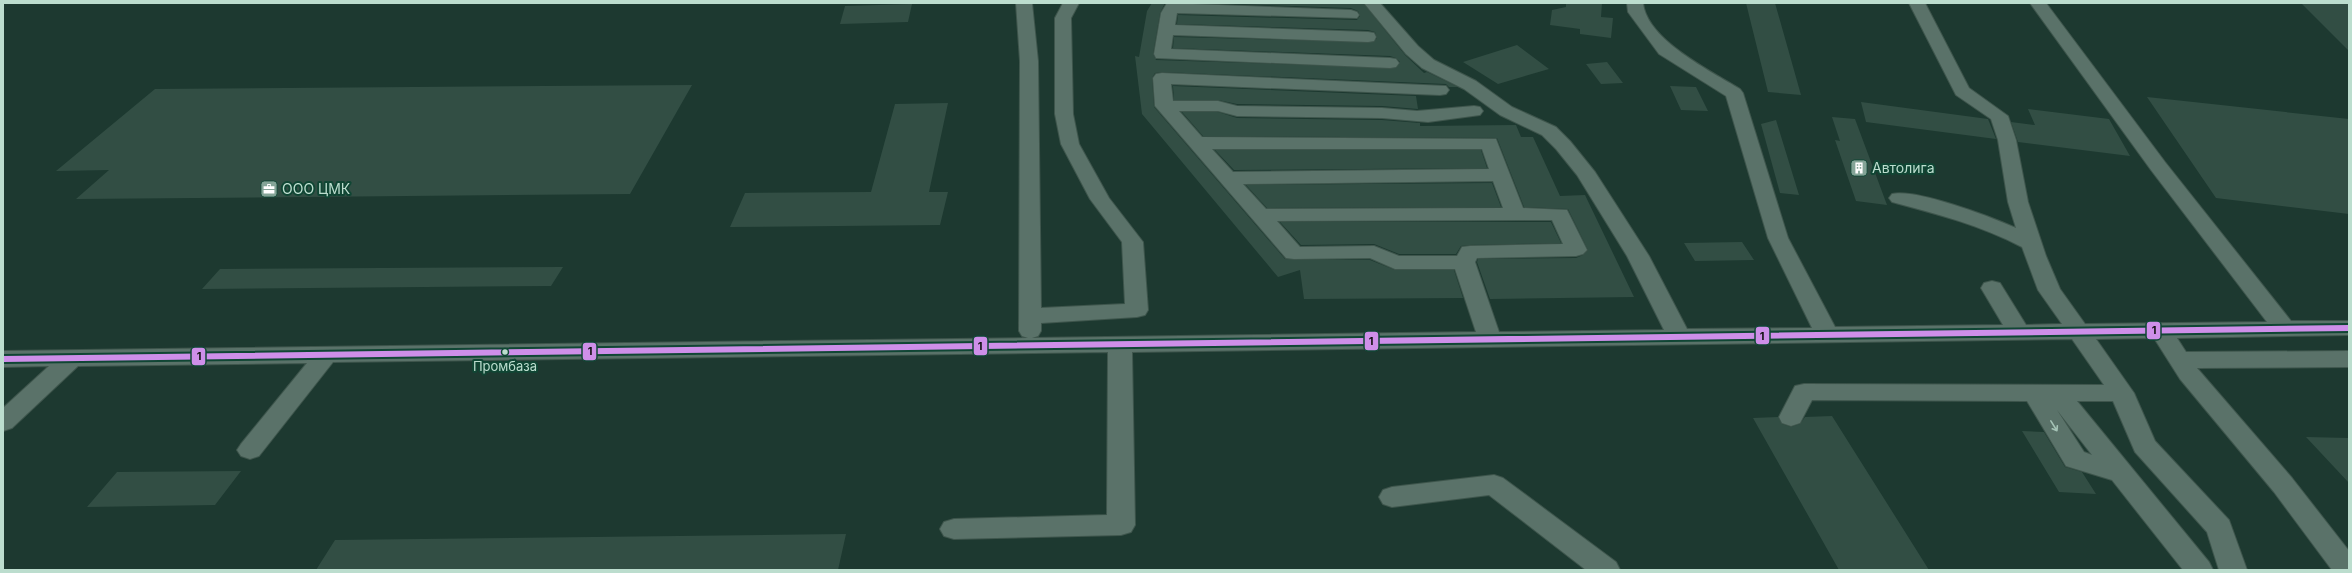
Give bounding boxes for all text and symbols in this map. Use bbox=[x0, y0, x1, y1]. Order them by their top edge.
building icon: Автолига bbox=[1849, 158, 1869, 178]
place label: Автолига bbox=[1872, 159, 1935, 176]
office icon: ООО ЦМК bbox=[259, 179, 279, 199]
place label: ООО ЦМК bbox=[282, 180, 351, 197]
line badge: 1 bbox=[2146, 321, 2161, 340]
text: 1 bbox=[2152, 323, 2157, 337]
line badge: 1 bbox=[1755, 326, 1770, 345]
text: 1 bbox=[1760, 329, 1765, 343]
line badge: 1 bbox=[1364, 331, 1379, 351]
text: 1 bbox=[1369, 334, 1374, 348]
line badge: 1 bbox=[973, 336, 988, 356]
text: 1 bbox=[978, 339, 983, 353]
line badge: 1 bbox=[582, 342, 597, 361]
text: 1 bbox=[588, 344, 593, 358]
line badge: 1 bbox=[191, 347, 206, 366]
marker: Промбаза bbox=[500, 347, 510, 357]
text: 1 bbox=[197, 349, 202, 363]
place label: Промбаза bbox=[473, 358, 537, 374]
one-way arrow bbox=[2051, 420, 2059, 432]

